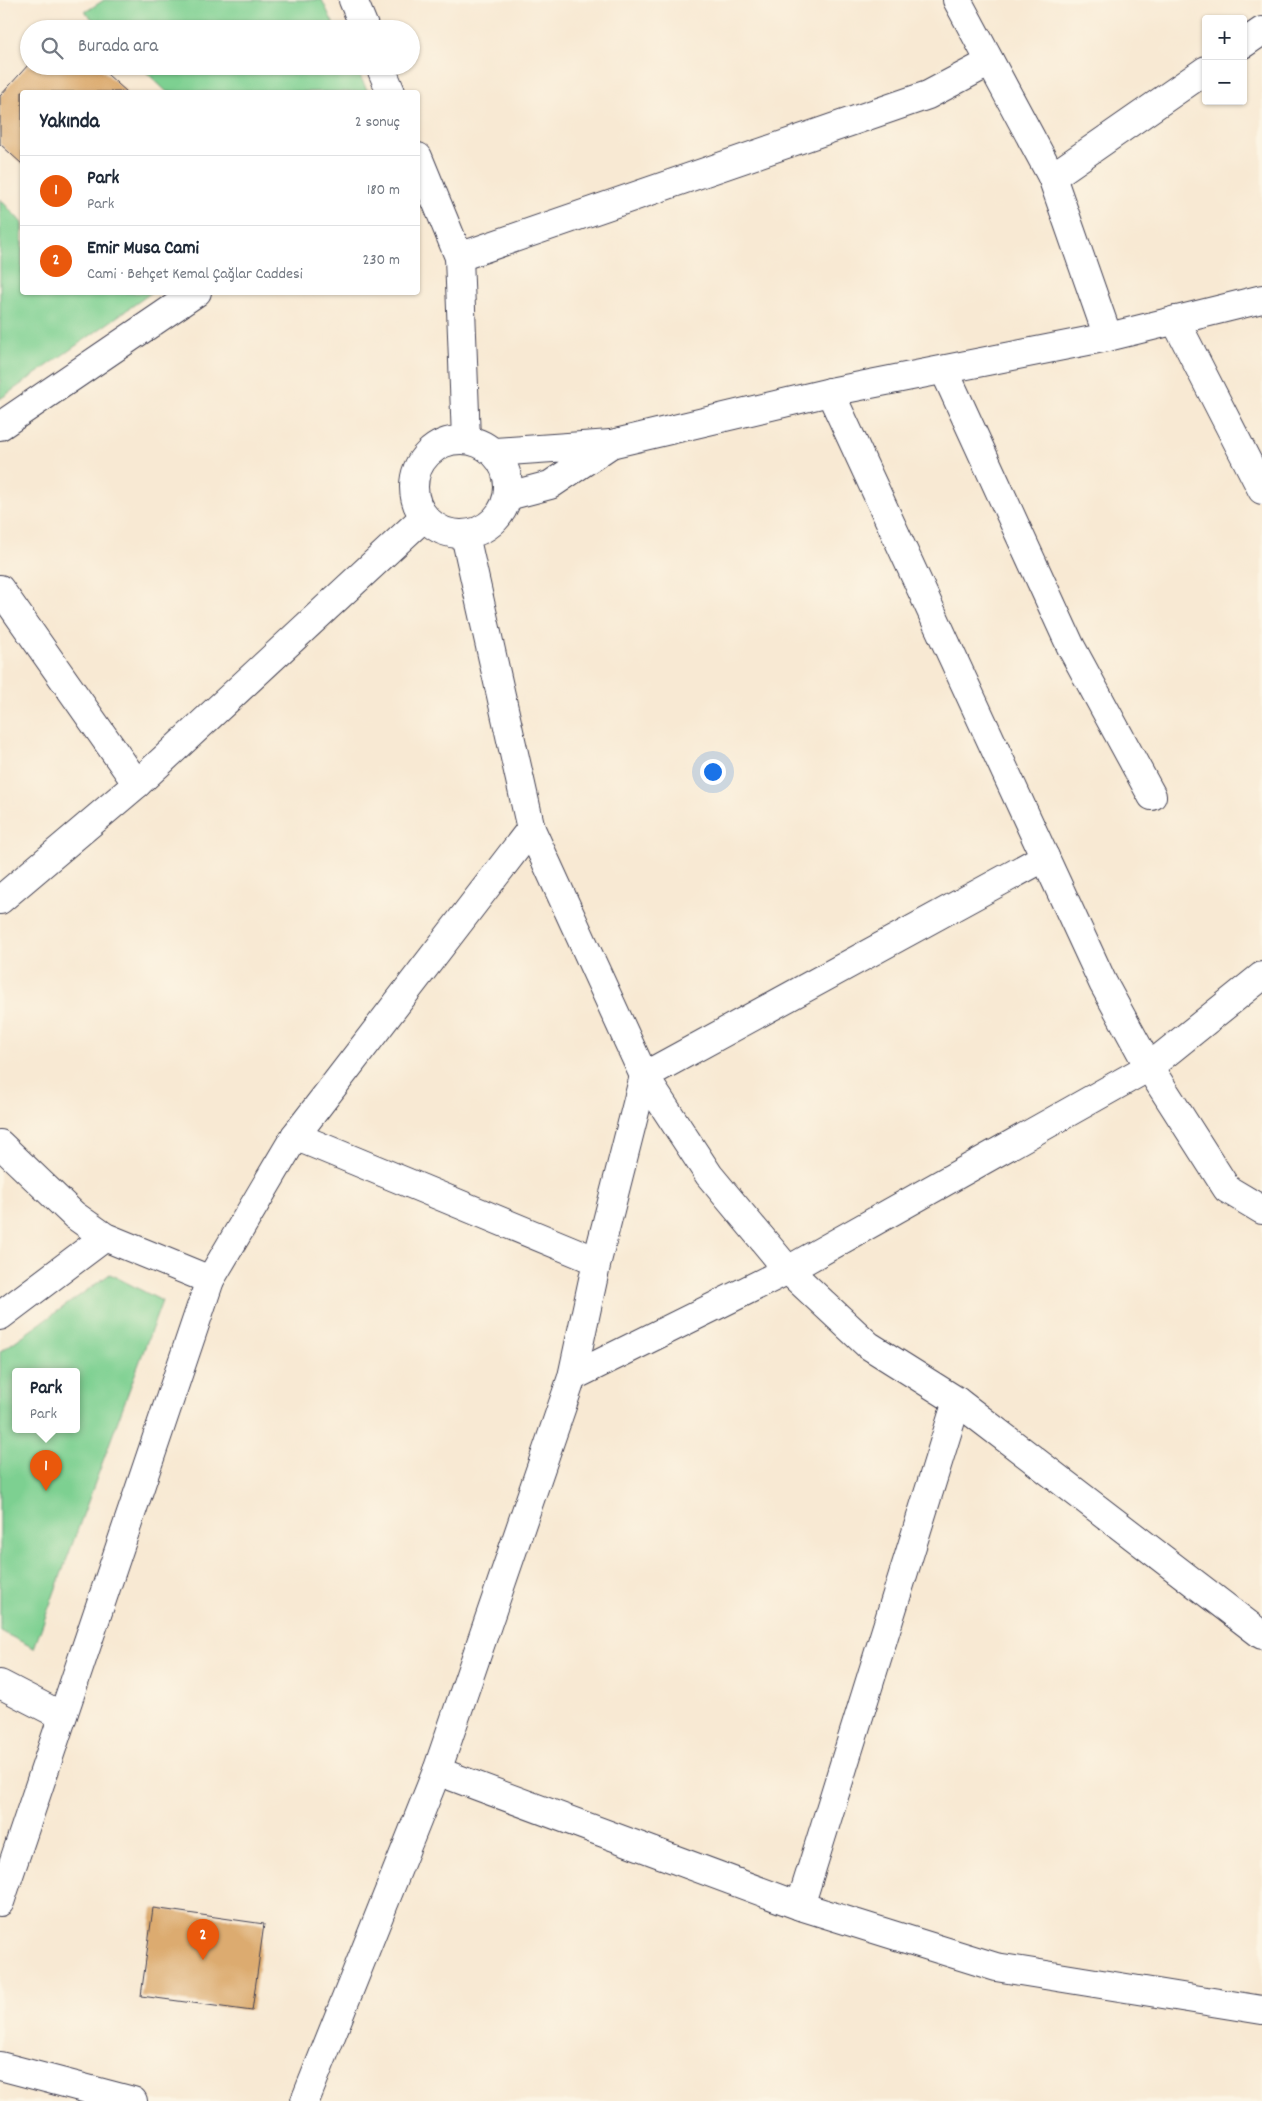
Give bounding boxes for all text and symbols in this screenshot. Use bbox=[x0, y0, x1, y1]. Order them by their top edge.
map controls bbox=[1202, 15, 1247, 105]
button: + bbox=[1202, 15, 1247, 60]
search box bbox=[20, 20, 420, 75]
icon: search bbox=[38, 34, 66, 62]
text: Burada ara bbox=[78, 34, 158, 61]
button: − bbox=[1202, 60, 1247, 105]
text: Yakında bbox=[40, 108, 99, 138]
text: 2 sonuç bbox=[355, 111, 400, 134]
text: Park bbox=[87, 166, 119, 193]
text: 1 bbox=[54, 179, 58, 202]
text: 180 m bbox=[367, 179, 400, 202]
text: Park bbox=[87, 193, 114, 216]
text: Emir Musa Cami bbox=[87, 236, 199, 263]
text: 2 bbox=[53, 249, 60, 272]
text: 230 m bbox=[363, 249, 400, 272]
text: Cami · Behçet Kemal Çağlar Caddesi bbox=[87, 263, 303, 286]
your location bbox=[700, 759, 726, 785]
popup bbox=[12, 1368, 80, 1433]
text: Park bbox=[30, 1376, 62, 1403]
text: Park bbox=[30, 1403, 57, 1426]
pin: 1 bbox=[30, 1450, 62, 1491]
pin: 2 bbox=[187, 1919, 219, 1960]

